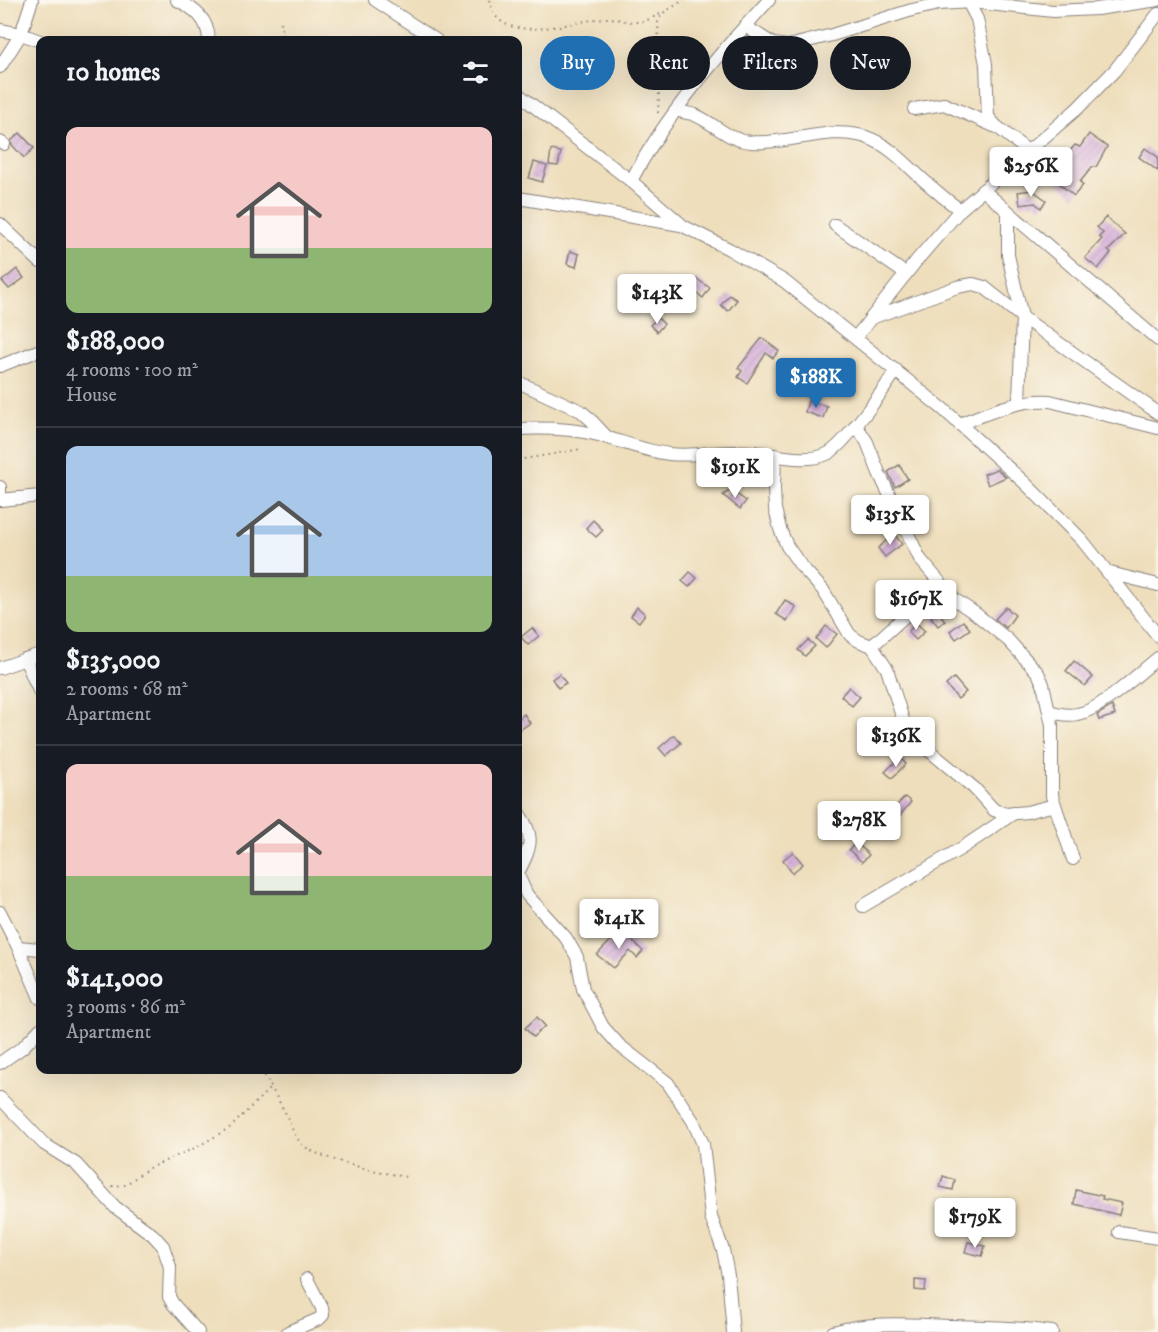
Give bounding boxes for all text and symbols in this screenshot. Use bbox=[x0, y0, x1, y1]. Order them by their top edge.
chip: Buy bbox=[540, 36, 615, 90]
chip: Rent bbox=[627, 36, 710, 90]
chip: Filters bbox=[722, 36, 818, 90]
chip: New bbox=[830, 36, 911, 90]
text: 10 homes bbox=[66, 56, 160, 89]
icon: filters bbox=[459, 56, 492, 89]
pin: $256K bbox=[989, 147, 1073, 198]
text: $256K bbox=[1003, 154, 1059, 179]
icon: home bbox=[225, 166, 333, 274]
pin: $143K bbox=[615, 274, 699, 325]
text: $143K bbox=[631, 281, 683, 306]
text: $188,000 bbox=[66, 325, 165, 358]
text: 4 rooms · 100 m² bbox=[66, 358, 198, 383]
pin: $188K bbox=[774, 358, 858, 409]
text: $188K bbox=[790, 365, 842, 390]
text: House bbox=[66, 383, 117, 408]
pin: $191K bbox=[693, 448, 777, 499]
text: $191K bbox=[710, 455, 760, 480]
icon: home bbox=[225, 485, 333, 593]
pin: $135K bbox=[848, 495, 932, 546]
text: $135K bbox=[865, 502, 915, 527]
pin: $167K bbox=[874, 580, 958, 631]
text: $167K bbox=[889, 587, 943, 612]
text: $135,000 bbox=[66, 644, 161, 677]
text: 2 rooms · 68 m² bbox=[66, 677, 188, 702]
text: Apartment bbox=[66, 702, 151, 727]
pin: $136K bbox=[854, 717, 938, 768]
text: $136K bbox=[871, 724, 921, 749]
pin: $278K bbox=[817, 801, 901, 852]
icon: home bbox=[225, 803, 333, 911]
text: $278K bbox=[832, 808, 886, 833]
pin: $141K bbox=[577, 899, 661, 950]
text: $141K bbox=[593, 906, 645, 931]
text: $141,000 bbox=[66, 962, 163, 995]
text: 3 rooms · 86 m² bbox=[66, 995, 185, 1020]
text: Apartment bbox=[66, 1020, 151, 1045]
pin: $179K bbox=[933, 1198, 1017, 1249]
text: $179K bbox=[949, 1205, 1001, 1230]

